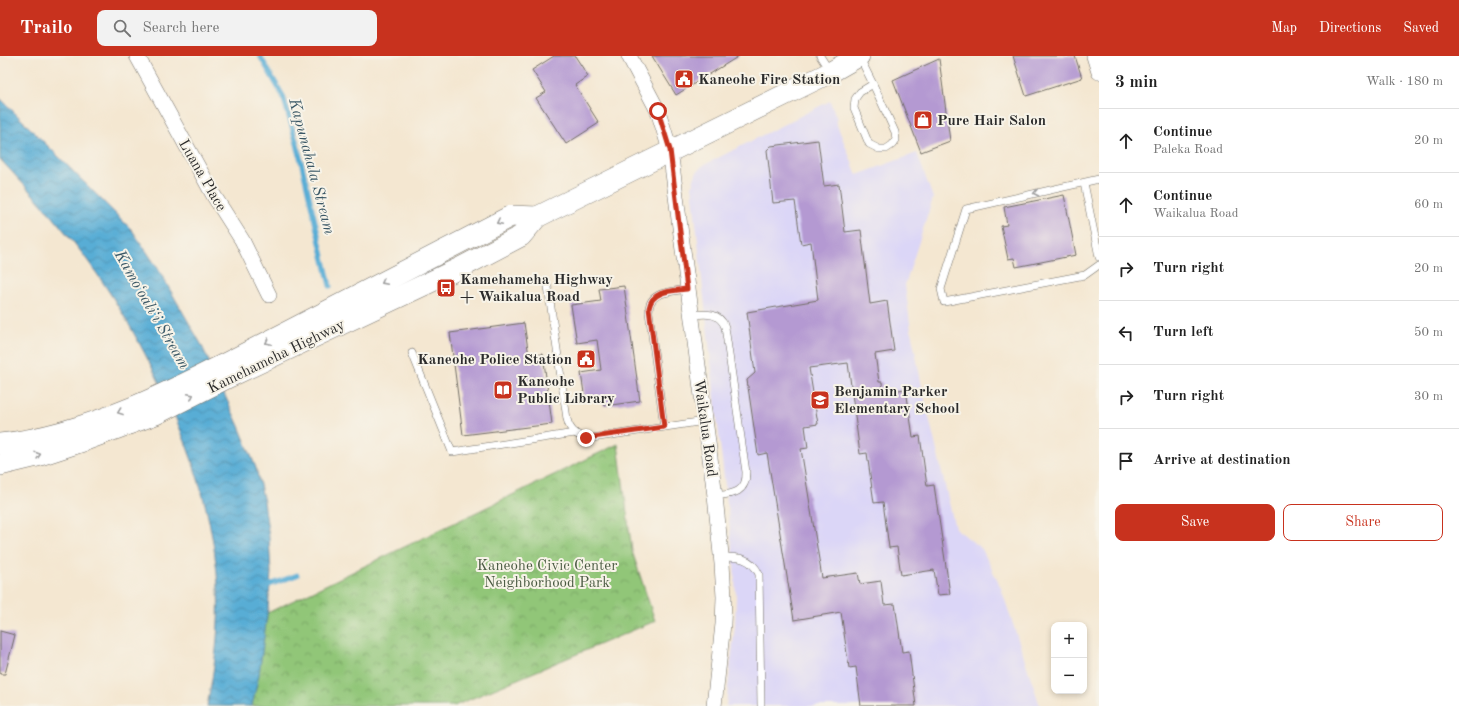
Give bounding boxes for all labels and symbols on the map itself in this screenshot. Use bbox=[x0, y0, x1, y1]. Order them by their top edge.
public building icon: Kaneohe Fire Station bbox=[673, 68, 695, 90]
place label: Kaneohe Fire Station bbox=[698, 73, 840, 88]
water label: Kapunahala Stream bbox=[285, 96, 337, 237]
route start bbox=[649, 102, 667, 120]
shop icon: Pure Hair Salon bbox=[912, 109, 934, 131]
place label: Pure Hair Salon bbox=[937, 114, 1046, 129]
street label: Luana Place bbox=[175, 137, 228, 214]
one-way arrow bbox=[1033, 189, 1040, 197]
one-way arrow bbox=[496, 217, 503, 225]
water label: Kamoʻoaliʻi Stream bbox=[110, 247, 192, 372]
place label: Kamehameha Highway + Waikalua Road bbox=[460, 273, 613, 305]
one-way arrow bbox=[380, 277, 388, 285]
bus stop icon: Kamehameha Highway + Waikalua Road bbox=[435, 277, 457, 299]
street label: Kamehameha Highway bbox=[206, 318, 347, 397]
one-way arrow bbox=[265, 337, 273, 344]
public building icon: Kaneohe Police Station bbox=[575, 348, 597, 370]
place label: Kaneohe Police Station bbox=[417, 353, 572, 368]
place label: Kaneohe Public Library bbox=[517, 375, 615, 407]
street label: Waikalua Road bbox=[690, 378, 719, 478]
library icon: Kaneohe Public Library bbox=[492, 379, 514, 401]
place label: Benjamin Parker Elementary School bbox=[834, 385, 960, 417]
school or university icon: Benjamin Parker Elementary School bbox=[809, 389, 831, 411]
one-way arrow bbox=[187, 393, 195, 401]
one-way arrow bbox=[116, 407, 123, 415]
route end bbox=[577, 429, 595, 447]
one-way arrow bbox=[34, 451, 41, 460]
park label: Kaneohe Civic Center Neighborhood Park bbox=[477, 559, 617, 591]

